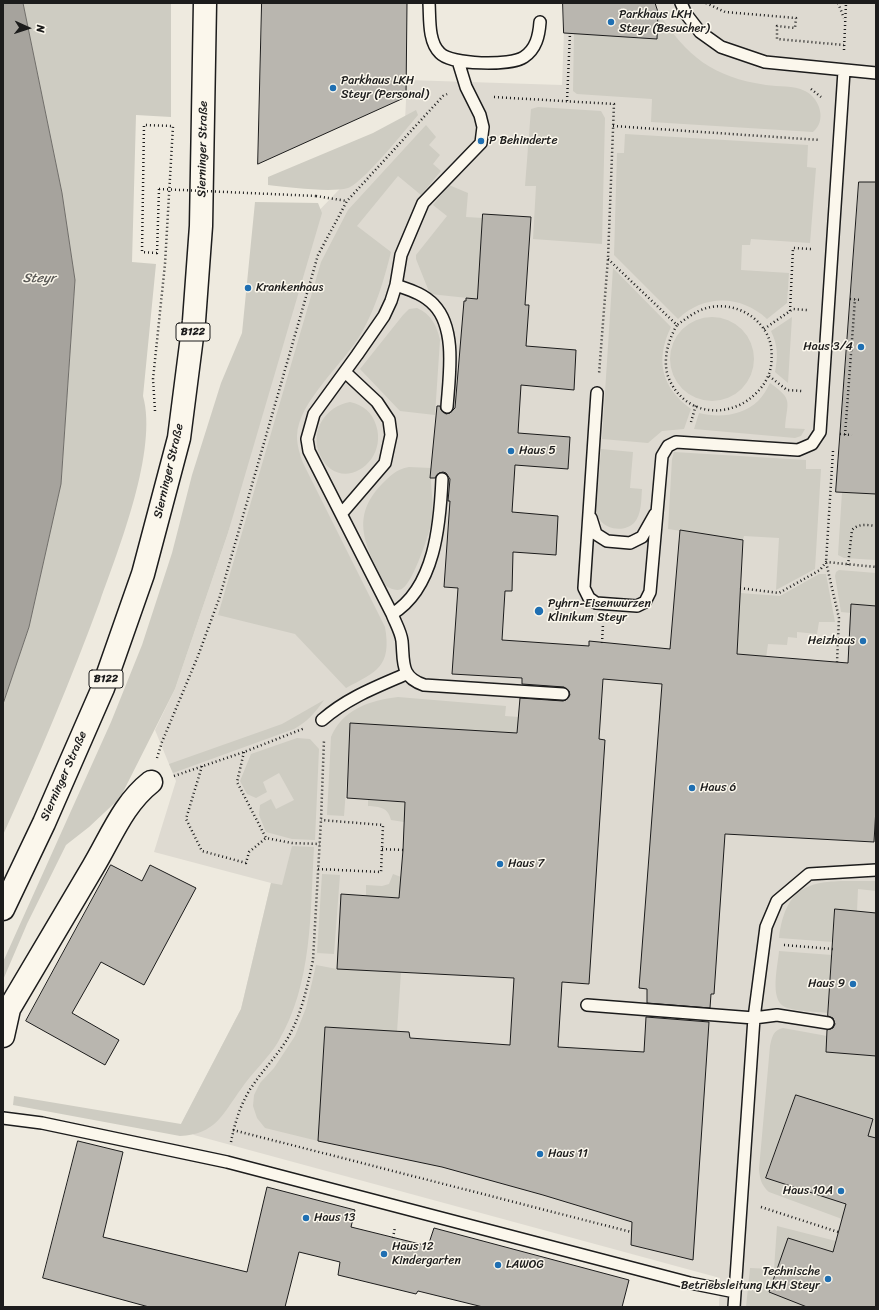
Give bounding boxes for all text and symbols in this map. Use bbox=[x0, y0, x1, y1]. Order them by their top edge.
north arrow bbox=[8, 8, 48, 48]
place label: Parkhaus LKH Steyr (Besucher) bbox=[619, 8, 709, 36]
marker: Parkhaus LKH Steyr (Besucher) bbox=[606, 17, 616, 27]
text: N bbox=[31, 24, 50, 33]
place label: Parkhaus LKH Steyr (Personal) bbox=[341, 74, 429, 102]
marker: Parkhaus LKH Steyr (Personal) bbox=[328, 83, 338, 93]
street label: Sierninger Straße bbox=[195, 101, 211, 197]
place label: P Behinderte bbox=[489, 134, 558, 148]
marker: P Behinderte bbox=[476, 136, 486, 146]
water label: Steyr bbox=[23, 271, 55, 287]
place label: Krankenhaus bbox=[256, 281, 323, 295]
marker: Krankenhaus bbox=[243, 283, 253, 293]
road number: B122 bbox=[176, 323, 210, 341]
place label: Haus 3/4 bbox=[803, 340, 853, 354]
marker: Haus 3/4 bbox=[856, 342, 866, 352]
street label: Sierninger Straße bbox=[151, 422, 187, 520]
place label: Haus 5 bbox=[519, 444, 556, 458]
marker: Haus 5 bbox=[506, 446, 516, 456]
place label: Pyhrn-Eisenwurzen Klinikum Steyr bbox=[548, 597, 651, 625]
marker: Pyhrn-Eisenwurzen Klinikum Steyr bbox=[533, 605, 545, 617]
place label: Heizhaus bbox=[808, 634, 855, 648]
marker: Heizhaus bbox=[858, 636, 868, 646]
road number: B122 bbox=[89, 670, 123, 688]
street label: Sierninger Straße bbox=[38, 729, 90, 823]
place label: Haus 6 bbox=[700, 781, 736, 795]
marker: Haus 6 bbox=[687, 783, 697, 793]
place label: Haus 7 bbox=[508, 857, 544, 871]
marker: Haus 7 bbox=[495, 859, 505, 869]
place label: Haus 9 bbox=[808, 977, 845, 991]
marker: Haus 9 bbox=[848, 979, 858, 989]
place label: Haus 11 bbox=[548, 1147, 588, 1161]
marker: Haus 11 bbox=[535, 1149, 545, 1159]
place label: Haus 10A bbox=[783, 1184, 833, 1198]
marker: Haus 10A bbox=[836, 1186, 846, 1196]
place label: Haus 13 bbox=[314, 1211, 355, 1225]
marker: Haus 13 bbox=[301, 1213, 311, 1223]
place label: Haus 12 Kindergarten bbox=[392, 1240, 461, 1268]
marker: Haus 12 Kindergarten bbox=[379, 1249, 389, 1259]
place label: LAWOG bbox=[506, 1258, 544, 1272]
marker: LAWOG bbox=[493, 1260, 503, 1270]
place label: Technische Betriebsleitung LKH Steyr bbox=[681, 1265, 820, 1293]
marker: Technische Betriebsleitung LKH Steyr bbox=[823, 1274, 833, 1284]

